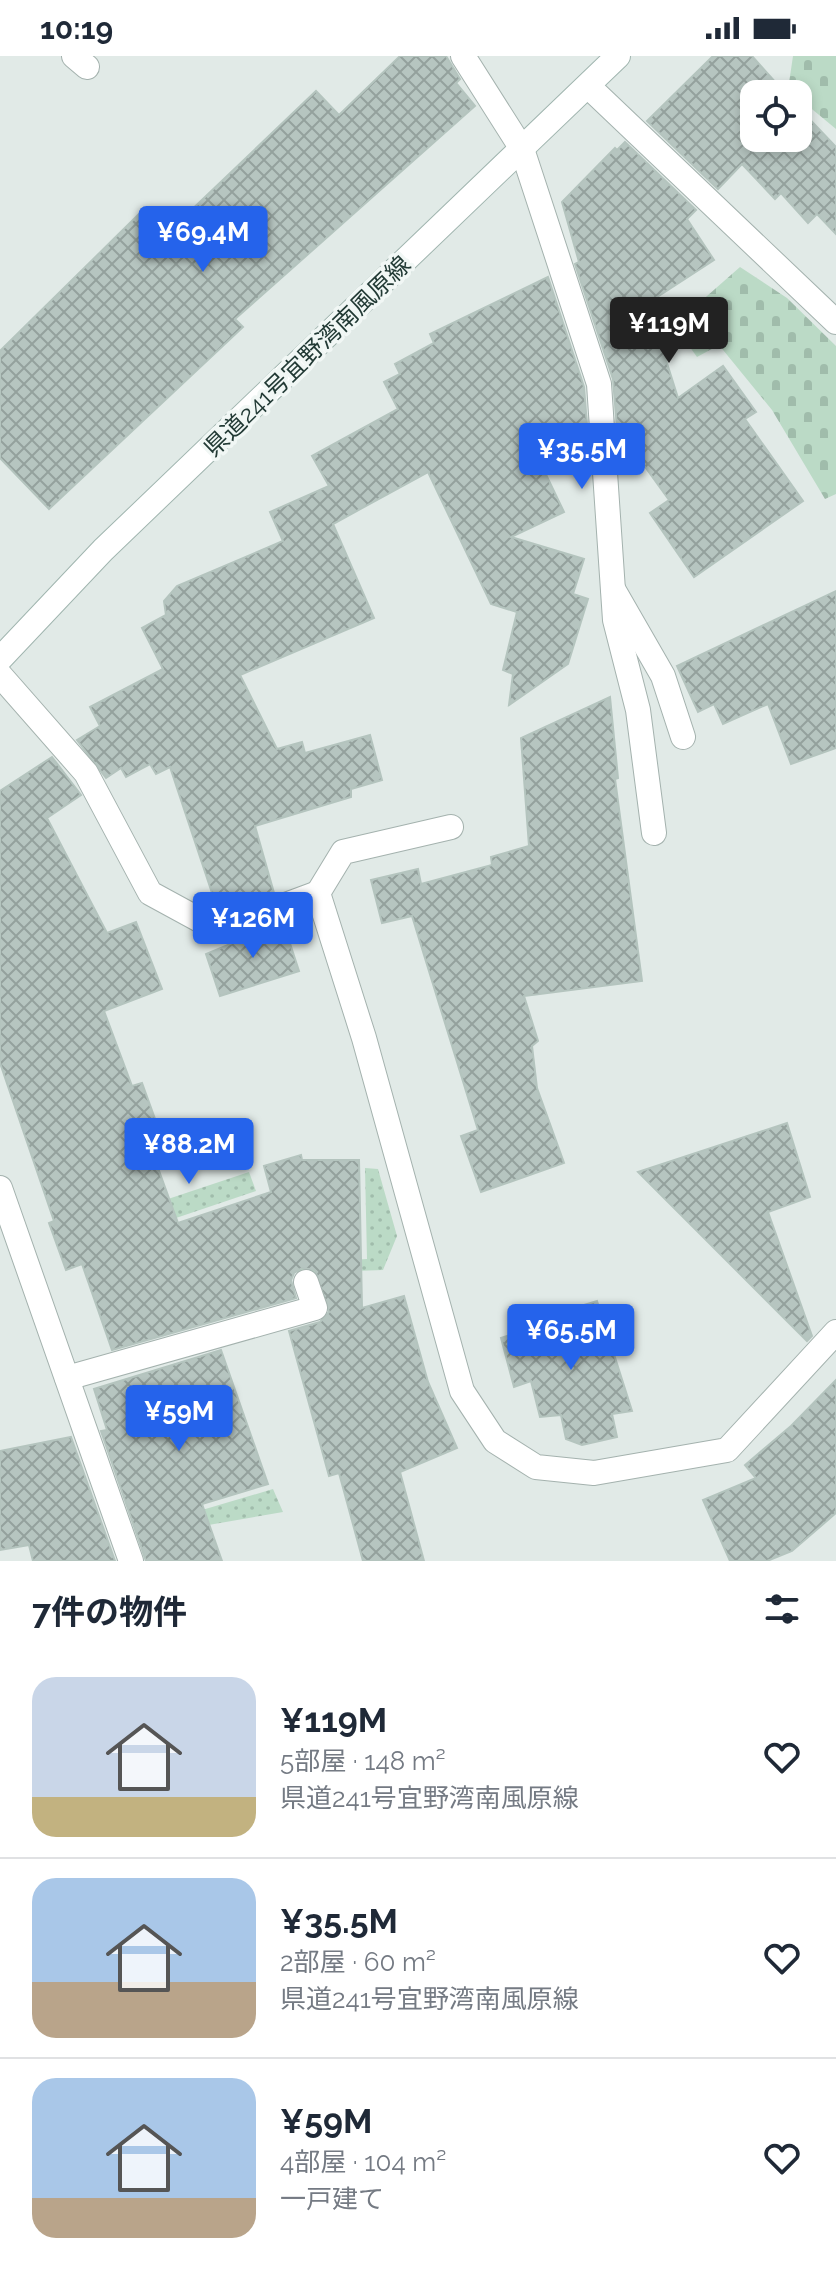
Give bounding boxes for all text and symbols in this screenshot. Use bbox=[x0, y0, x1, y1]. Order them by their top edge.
text: 10:19 bbox=[40, 11, 113, 46]
map controls bbox=[740, 80, 812, 152]
button: locate bbox=[740, 80, 812, 152]
pin: ¥69.4M bbox=[138, 206, 268, 274]
text: ¥69.4M bbox=[157, 217, 249, 247]
street label: 県道241号宜野湾南風原線 bbox=[198, 250, 416, 462]
pin: ¥119M bbox=[613, 297, 725, 365]
text: ¥119M bbox=[628, 308, 710, 338]
pin: ¥35.5M bbox=[517, 423, 647, 491]
text: ¥35.5M bbox=[537, 434, 627, 464]
pin: ¥126M bbox=[197, 892, 309, 960]
text: ¥126M bbox=[211, 903, 295, 933]
pin: ¥88.2M bbox=[124, 1118, 254, 1186]
text: ¥88.2M bbox=[143, 1129, 235, 1159]
pin: ¥65.5M bbox=[506, 1304, 636, 1372]
text: ¥65.5M bbox=[525, 1315, 617, 1345]
pin: ¥59M bbox=[132, 1385, 226, 1453]
text: ¥59M bbox=[144, 1396, 214, 1426]
icon: filters bbox=[760, 1587, 804, 1631]
text: 7件の物件 bbox=[32, 1592, 187, 1632]
text: ¥119M bbox=[280, 1700, 387, 1740]
icon: home bbox=[96, 1709, 192, 1805]
icon: heart bbox=[760, 1735, 804, 1779]
text: 5部屋 · 148 m² bbox=[280, 1746, 446, 1776]
text: 県道241号宜野湾南風原線 bbox=[280, 1783, 579, 1813]
text: ¥35.5M bbox=[280, 1901, 398, 1941]
icon: home bbox=[96, 1910, 192, 2006]
icon: heart bbox=[760, 1936, 804, 1980]
text: 2部屋 · 60 m² bbox=[280, 1947, 436, 1977]
text: 県道241号宜野湾南風原線 bbox=[280, 1984, 579, 2014]
text: ¥59M bbox=[280, 2101, 372, 2141]
icon: home bbox=[96, 2110, 192, 2206]
icon: heart bbox=[760, 2136, 804, 2180]
text: 4部屋 · 104 m² bbox=[280, 2147, 446, 2177]
text: 一戸建て bbox=[280, 2184, 384, 2214]

